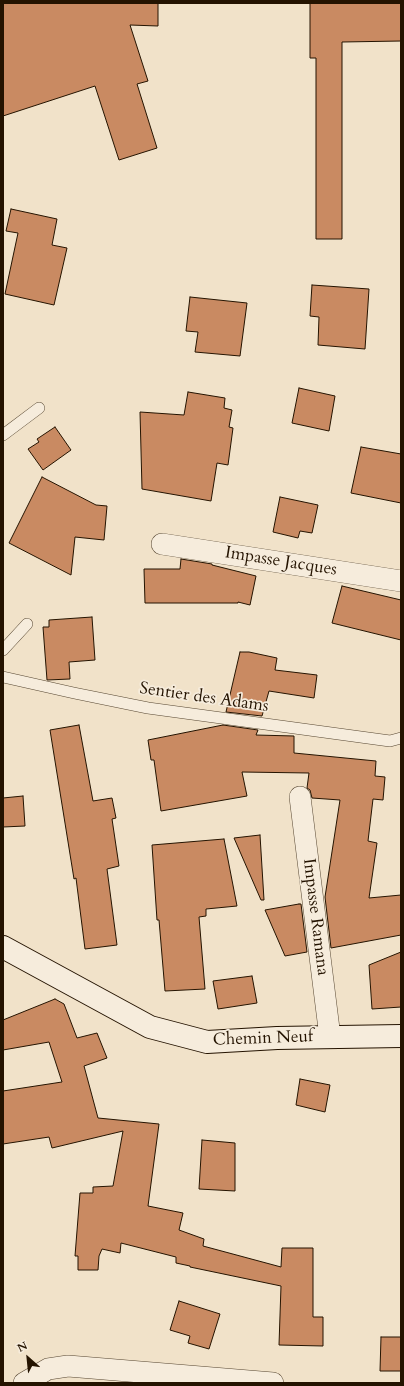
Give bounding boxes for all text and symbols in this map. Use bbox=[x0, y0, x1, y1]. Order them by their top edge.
street label: Impasse Jacques bbox=[224, 543, 338, 581]
street label: Sentier des Adams bbox=[138, 679, 270, 717]
street label: Impasse Ramana bbox=[298, 857, 332, 977]
street label: Chemin Neuf bbox=[213, 1027, 313, 1051]
north arrow bbox=[8, 1338, 48, 1378]
text: N bbox=[15, 1338, 30, 1356]

